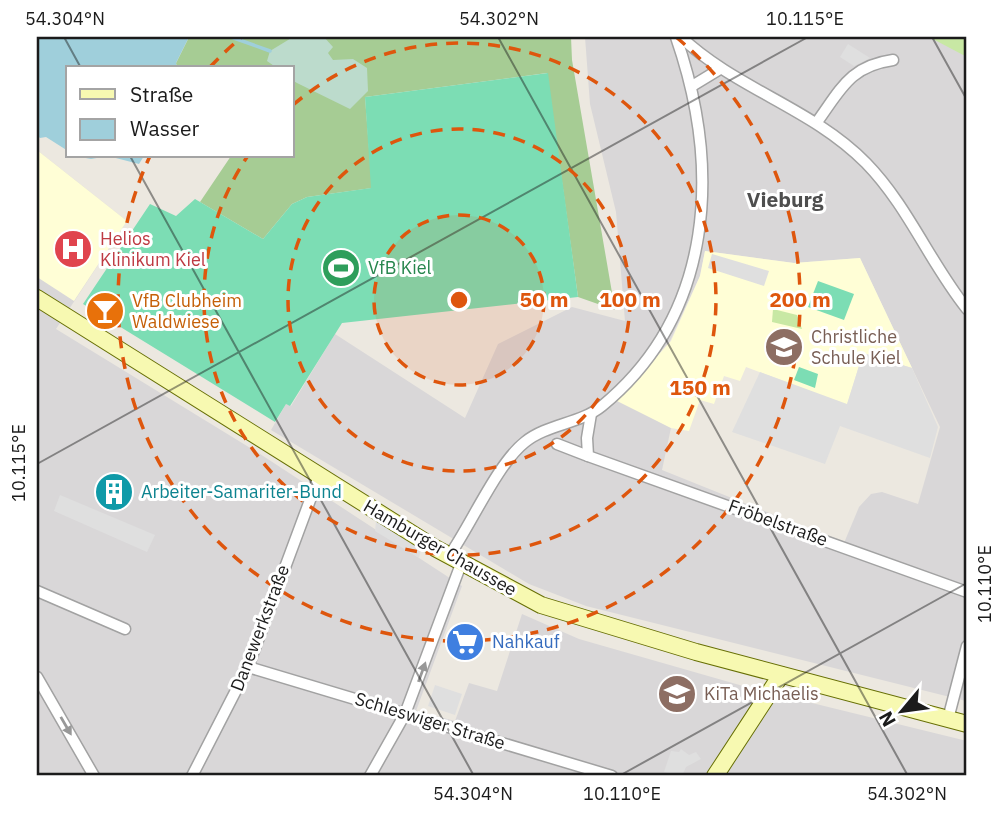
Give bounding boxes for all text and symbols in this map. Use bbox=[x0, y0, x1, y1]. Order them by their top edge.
text: 54.304°N bbox=[25, 7, 105, 30]
text: 54.302°N bbox=[459, 7, 539, 30]
text: 10.115°E bbox=[766, 7, 844, 30]
legend bbox=[66, 66, 294, 158]
text: Straße bbox=[130, 80, 193, 108]
text: Wasser bbox=[130, 114, 200, 142]
district label: Vieburg bbox=[747, 185, 824, 213]
place label: Helios Klinikum Kiel bbox=[100, 227, 206, 271]
hospital icon: Helios Klinikum Kiel bbox=[52, 228, 94, 270]
sports icon: VfB Kiel bbox=[320, 247, 362, 289]
place label: VfB Kiel bbox=[368, 256, 432, 279]
text: 50 m bbox=[520, 285, 568, 313]
text: 100 m bbox=[599, 285, 661, 313]
text: 200 m bbox=[769, 285, 831, 313]
centre of rings bbox=[447, 288, 471, 312]
place label: VfB Clubheim Waldwiese bbox=[132, 289, 242, 333]
bar icon: VfB Clubheim Waldwiese bbox=[84, 290, 126, 332]
place label: Christliche Schule Kiel bbox=[811, 325, 901, 369]
school or university icon: Christliche Schule Kiel bbox=[763, 326, 805, 368]
text: 150 m bbox=[669, 373, 731, 401]
text: 10.115°E bbox=[7, 424, 30, 502]
building icon: Arbeiter-Samariter-Bund bbox=[93, 471, 135, 513]
place label: Arbeiter-Samariter-Bund bbox=[141, 480, 342, 503]
street label: Hamburger Chaussee bbox=[359, 494, 521, 601]
street label: Fröbelstraße bbox=[725, 494, 831, 551]
text: 10.110°E bbox=[973, 545, 996, 623]
street label: Danewerkstraße bbox=[225, 561, 294, 694]
supermarket icon: Nahkauf bbox=[444, 621, 486, 663]
place label: Nahkauf bbox=[492, 630, 560, 653]
one-way arrow bbox=[417, 661, 428, 682]
school or university icon: KiTa Michaelis bbox=[656, 673, 698, 715]
north arrow bbox=[867, 676, 937, 746]
place label: KiTa Michaelis bbox=[704, 682, 819, 705]
street label: Schleswiger Straße bbox=[352, 687, 508, 754]
text: N bbox=[873, 707, 901, 731]
one-way arrow bbox=[59, 717, 72, 736]
text: 54.304°N bbox=[433, 782, 513, 805]
text: 10.110°E bbox=[583, 782, 661, 805]
text: 54.302°N bbox=[867, 782, 947, 805]

